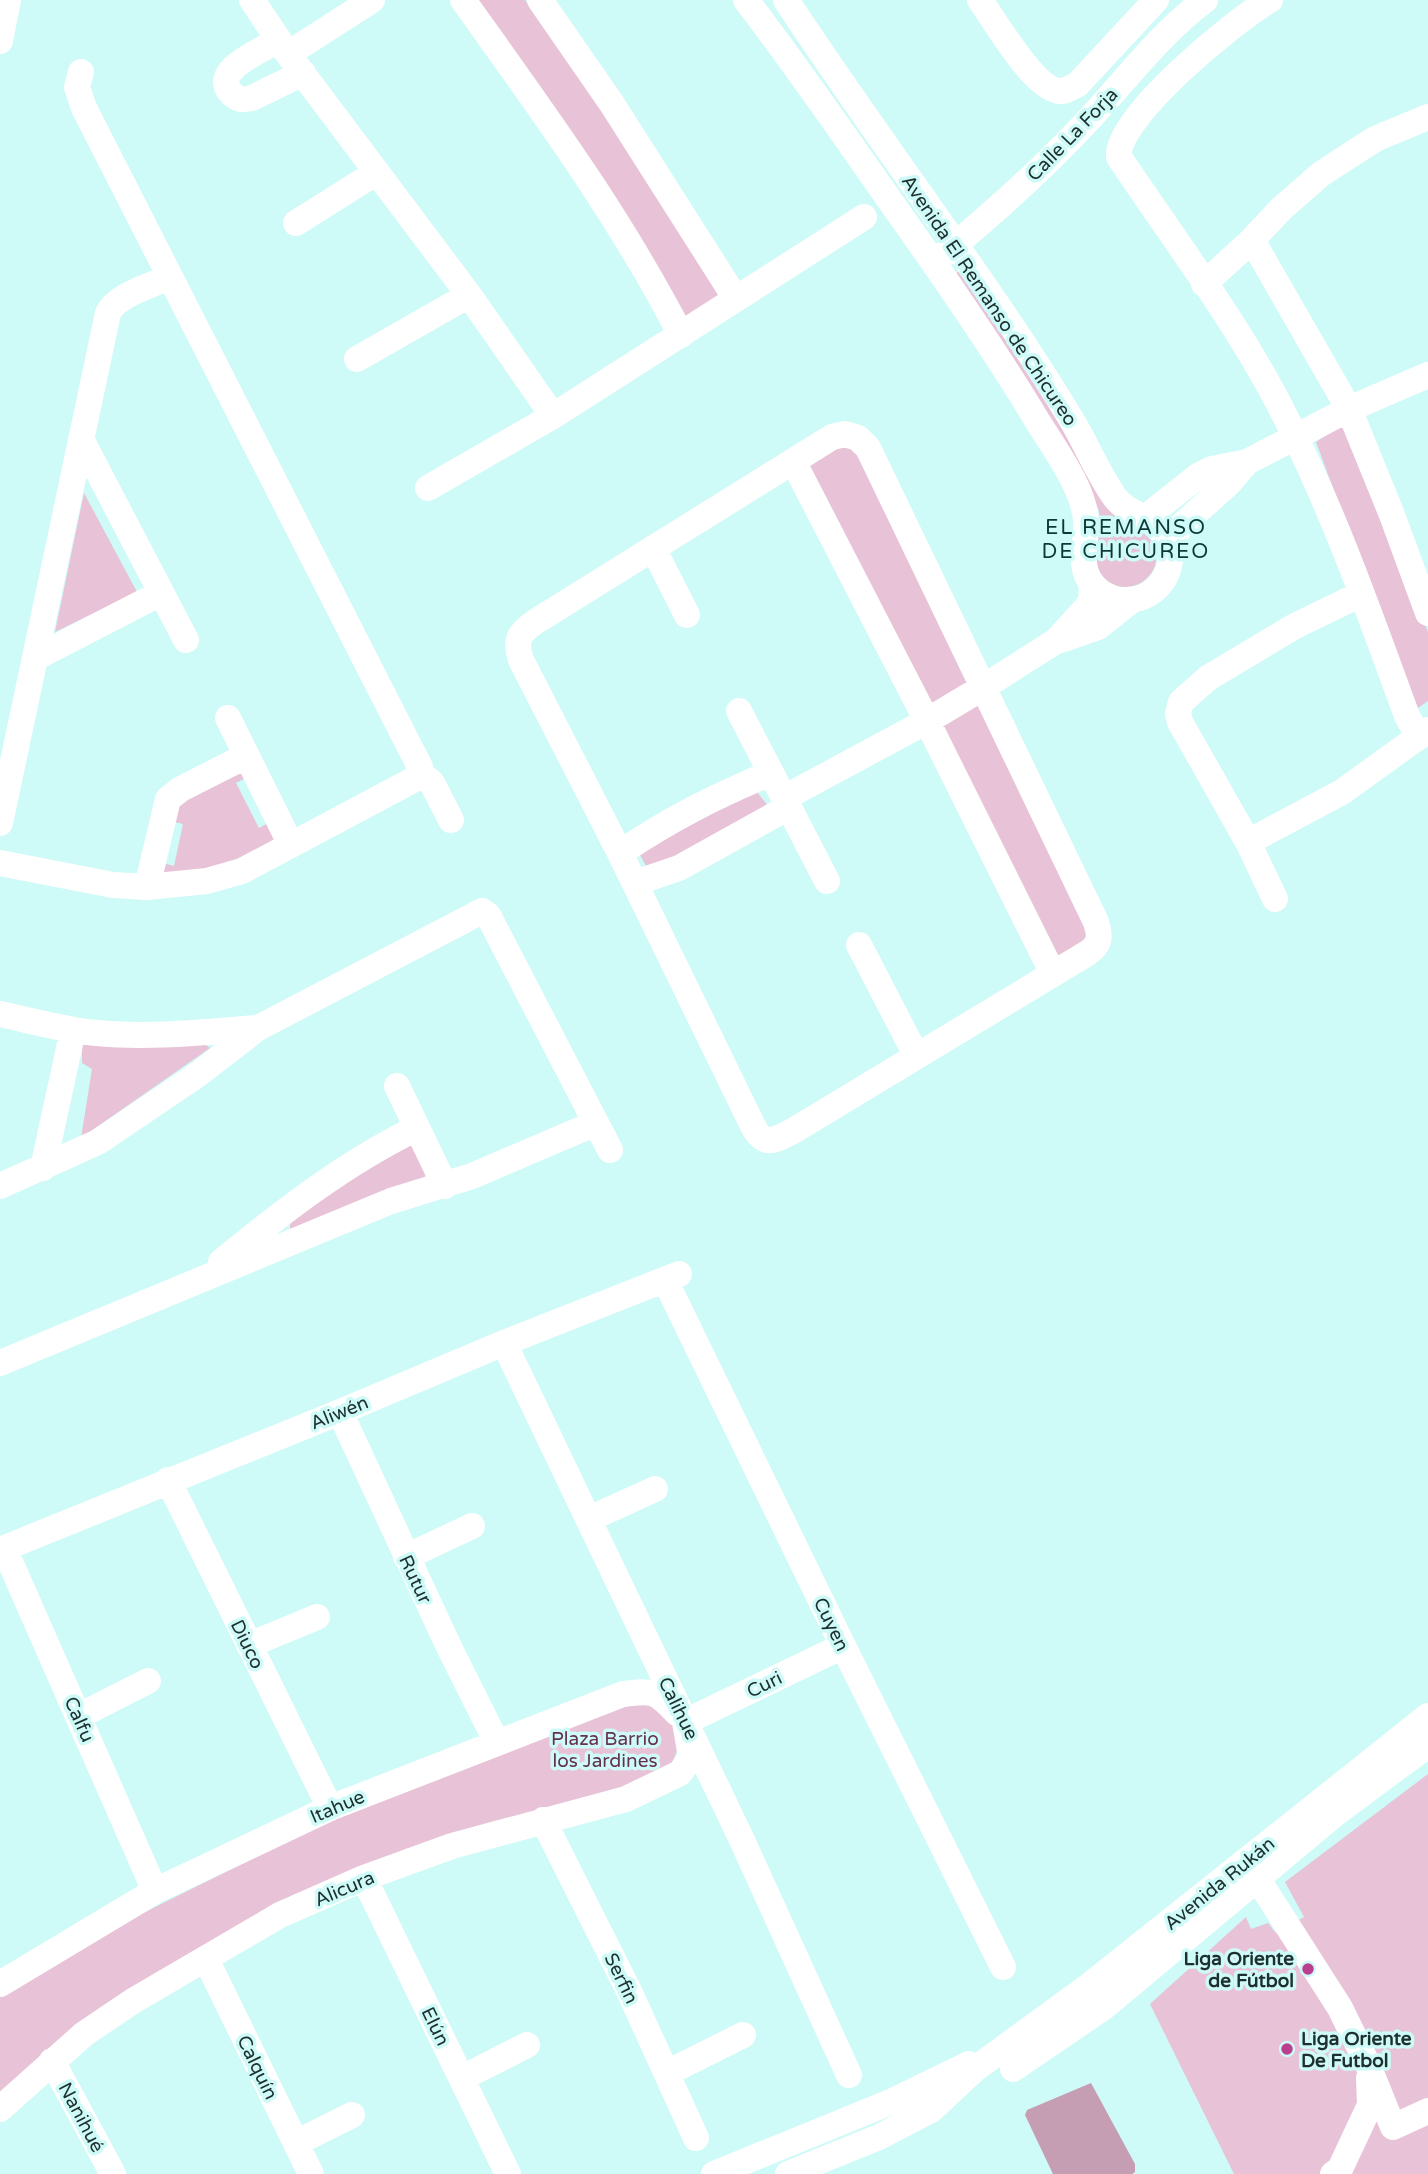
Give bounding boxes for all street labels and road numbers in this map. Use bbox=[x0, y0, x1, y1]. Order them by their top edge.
street label: Calle La Forja bbox=[1023, 84, 1123, 186]
street label: Avenida El Remanso de Chicureo bbox=[897, 171, 1082, 430]
street label: Aliwén bbox=[307, 1391, 372, 1435]
street label: Rutur bbox=[394, 1552, 436, 1608]
street label: Cuyen bbox=[809, 1594, 853, 1655]
street label: Diuco bbox=[226, 1616, 268, 1673]
street label: Curi bbox=[743, 1667, 786, 1703]
street label: Calihue bbox=[653, 1673, 703, 1743]
street label: Calfu bbox=[59, 1693, 99, 1746]
street label: Itahue bbox=[307, 1786, 368, 1828]
street label: Avenida Rukán bbox=[1160, 1833, 1279, 1935]
street label: Alicura bbox=[311, 1866, 378, 1911]
street label: Serfin bbox=[600, 1950, 643, 2007]
street label: Elún bbox=[416, 2004, 454, 2049]
street label: Calquín bbox=[232, 2032, 282, 2103]
street label: Nanihué bbox=[54, 2079, 109, 2156]

